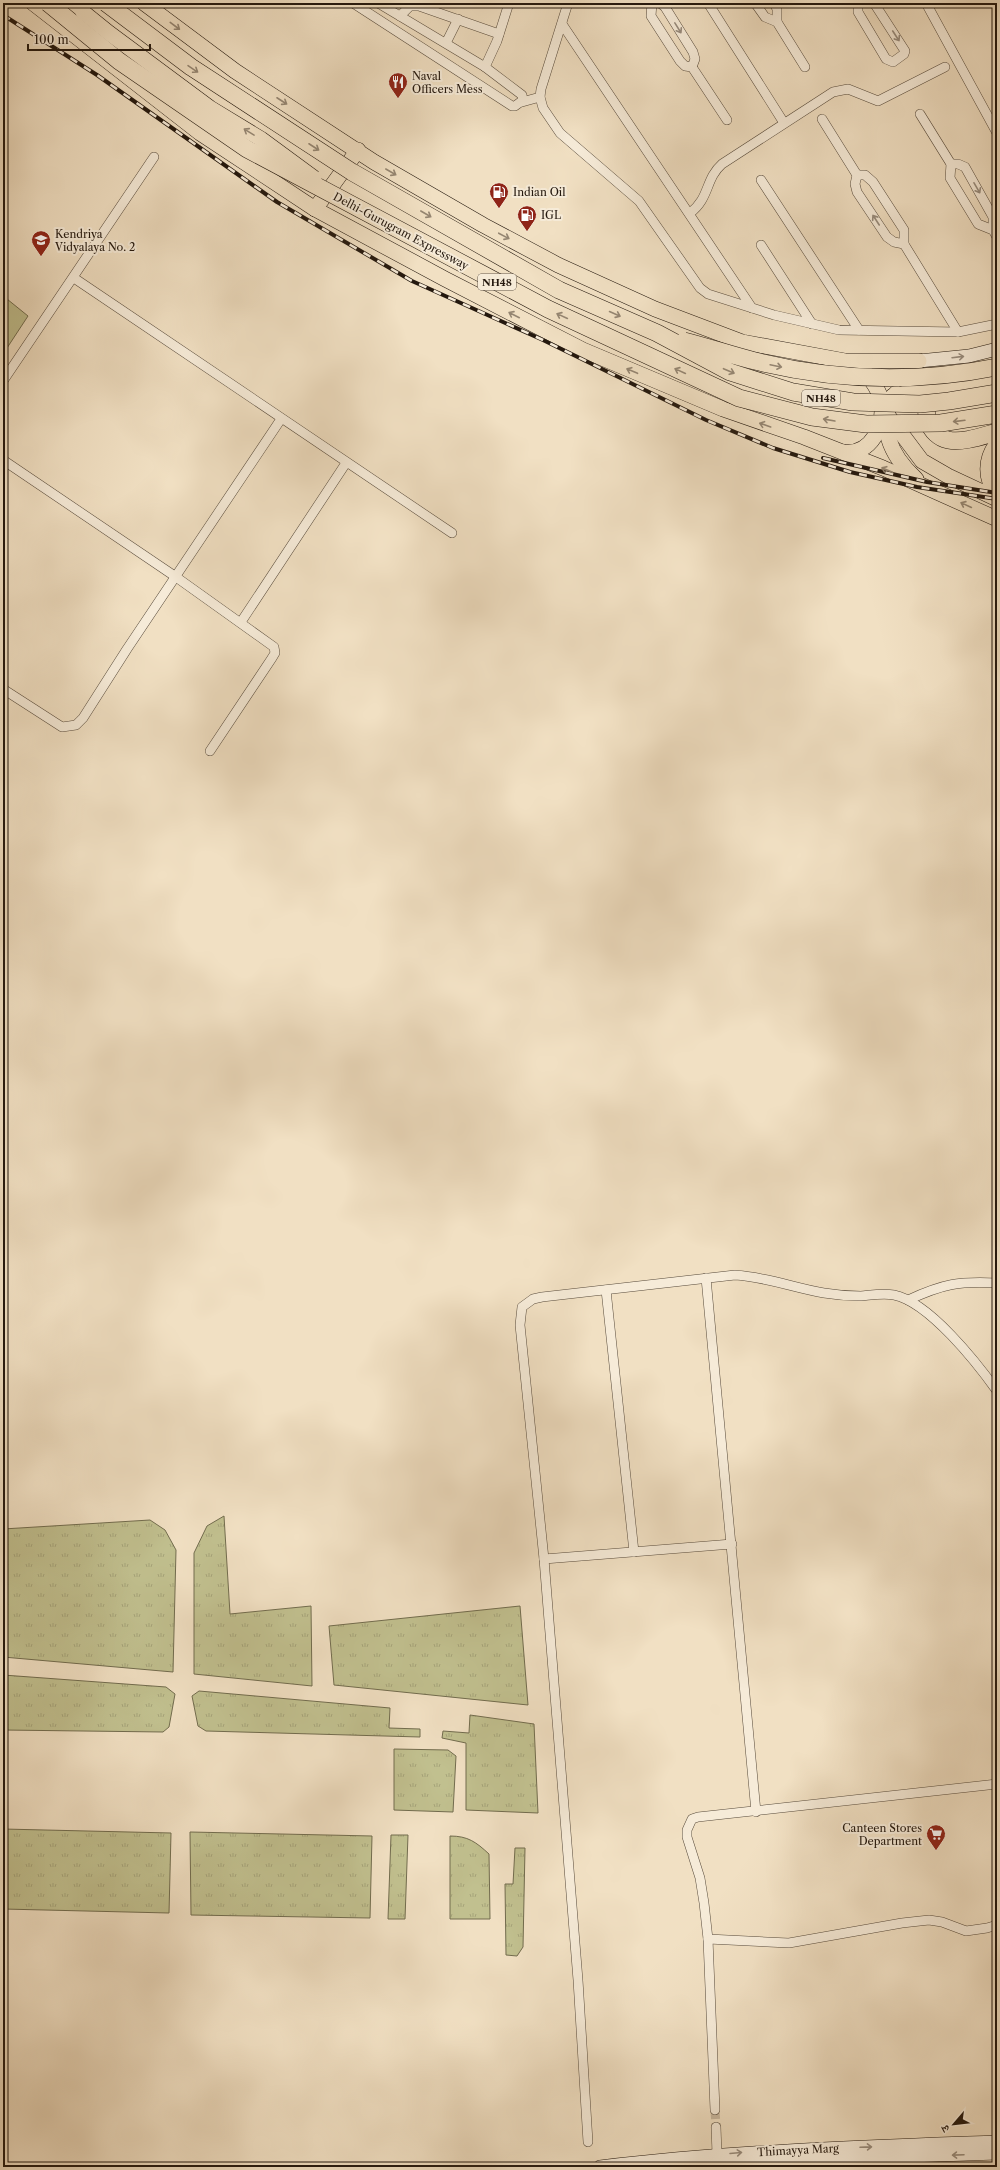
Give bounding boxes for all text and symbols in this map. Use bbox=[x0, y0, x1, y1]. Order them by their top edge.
one-way arrow bbox=[170, 22, 181, 30]
one-way arrow bbox=[674, 23, 682, 34]
scale bar bbox=[28, 26, 150, 52]
one-way arrow bbox=[892, 30, 900, 42]
text: 100 m bbox=[34, 32, 69, 47]
one-way arrow bbox=[188, 65, 199, 73]
place label: Naval Officers Mess bbox=[412, 69, 483, 96]
restaurant icon: Naval Officers Mess bbox=[387, 71, 409, 99]
one-way arrow bbox=[276, 97, 288, 105]
one-way arrow bbox=[243, 127, 255, 135]
one-way arrow bbox=[308, 143, 319, 151]
one-way arrow bbox=[385, 168, 397, 176]
fuel station icon: Indian Oil bbox=[488, 181, 510, 209]
one-way arrow bbox=[973, 182, 981, 194]
place label: Indian Oil bbox=[513, 185, 566, 199]
street label: Delhi-Gurugram Expressway bbox=[331, 189, 472, 273]
fuel station icon: IGL bbox=[516, 204, 538, 232]
place label: IGL bbox=[541, 208, 562, 222]
one-way arrow bbox=[420, 210, 432, 218]
one-way arrow bbox=[872, 215, 880, 226]
place label: Kendriya Vidyalaya No. 2 bbox=[54, 227, 135, 254]
school or university icon: Kendriya Vidyalaya No. 2 bbox=[30, 229, 52, 257]
one-way arrow bbox=[497, 233, 509, 240]
road number: NH48 bbox=[478, 274, 516, 290]
one-way arrow bbox=[509, 311, 521, 318]
one-way arrow bbox=[608, 311, 620, 318]
one-way arrow bbox=[556, 312, 568, 319]
one-way arrow bbox=[951, 353, 964, 361]
one-way arrow bbox=[769, 362, 782, 370]
one-way arrow bbox=[626, 366, 638, 374]
one-way arrow bbox=[674, 366, 686, 374]
one-way arrow bbox=[722, 368, 734, 375]
road number: NH48 bbox=[802, 390, 840, 406]
one-way arrow bbox=[823, 416, 836, 424]
one-way arrow bbox=[953, 417, 966, 425]
one-way arrow bbox=[760, 420, 772, 428]
one-way arrow bbox=[882, 465, 894, 473]
one-way arrow bbox=[960, 501, 972, 508]
place label: Canteen Stores Department bbox=[842, 1821, 922, 1848]
supermarket icon: Canteen Stores Department bbox=[925, 1823, 947, 1851]
north arrow bbox=[934, 2104, 974, 2144]
text: उ bbox=[937, 2122, 953, 2135]
street label: Thimayya Marg bbox=[757, 2141, 840, 2159]
one-way arrow bbox=[859, 2143, 872, 2150]
one-way arrow bbox=[729, 2149, 742, 2156]
one-way arrow bbox=[952, 2151, 965, 2159]

